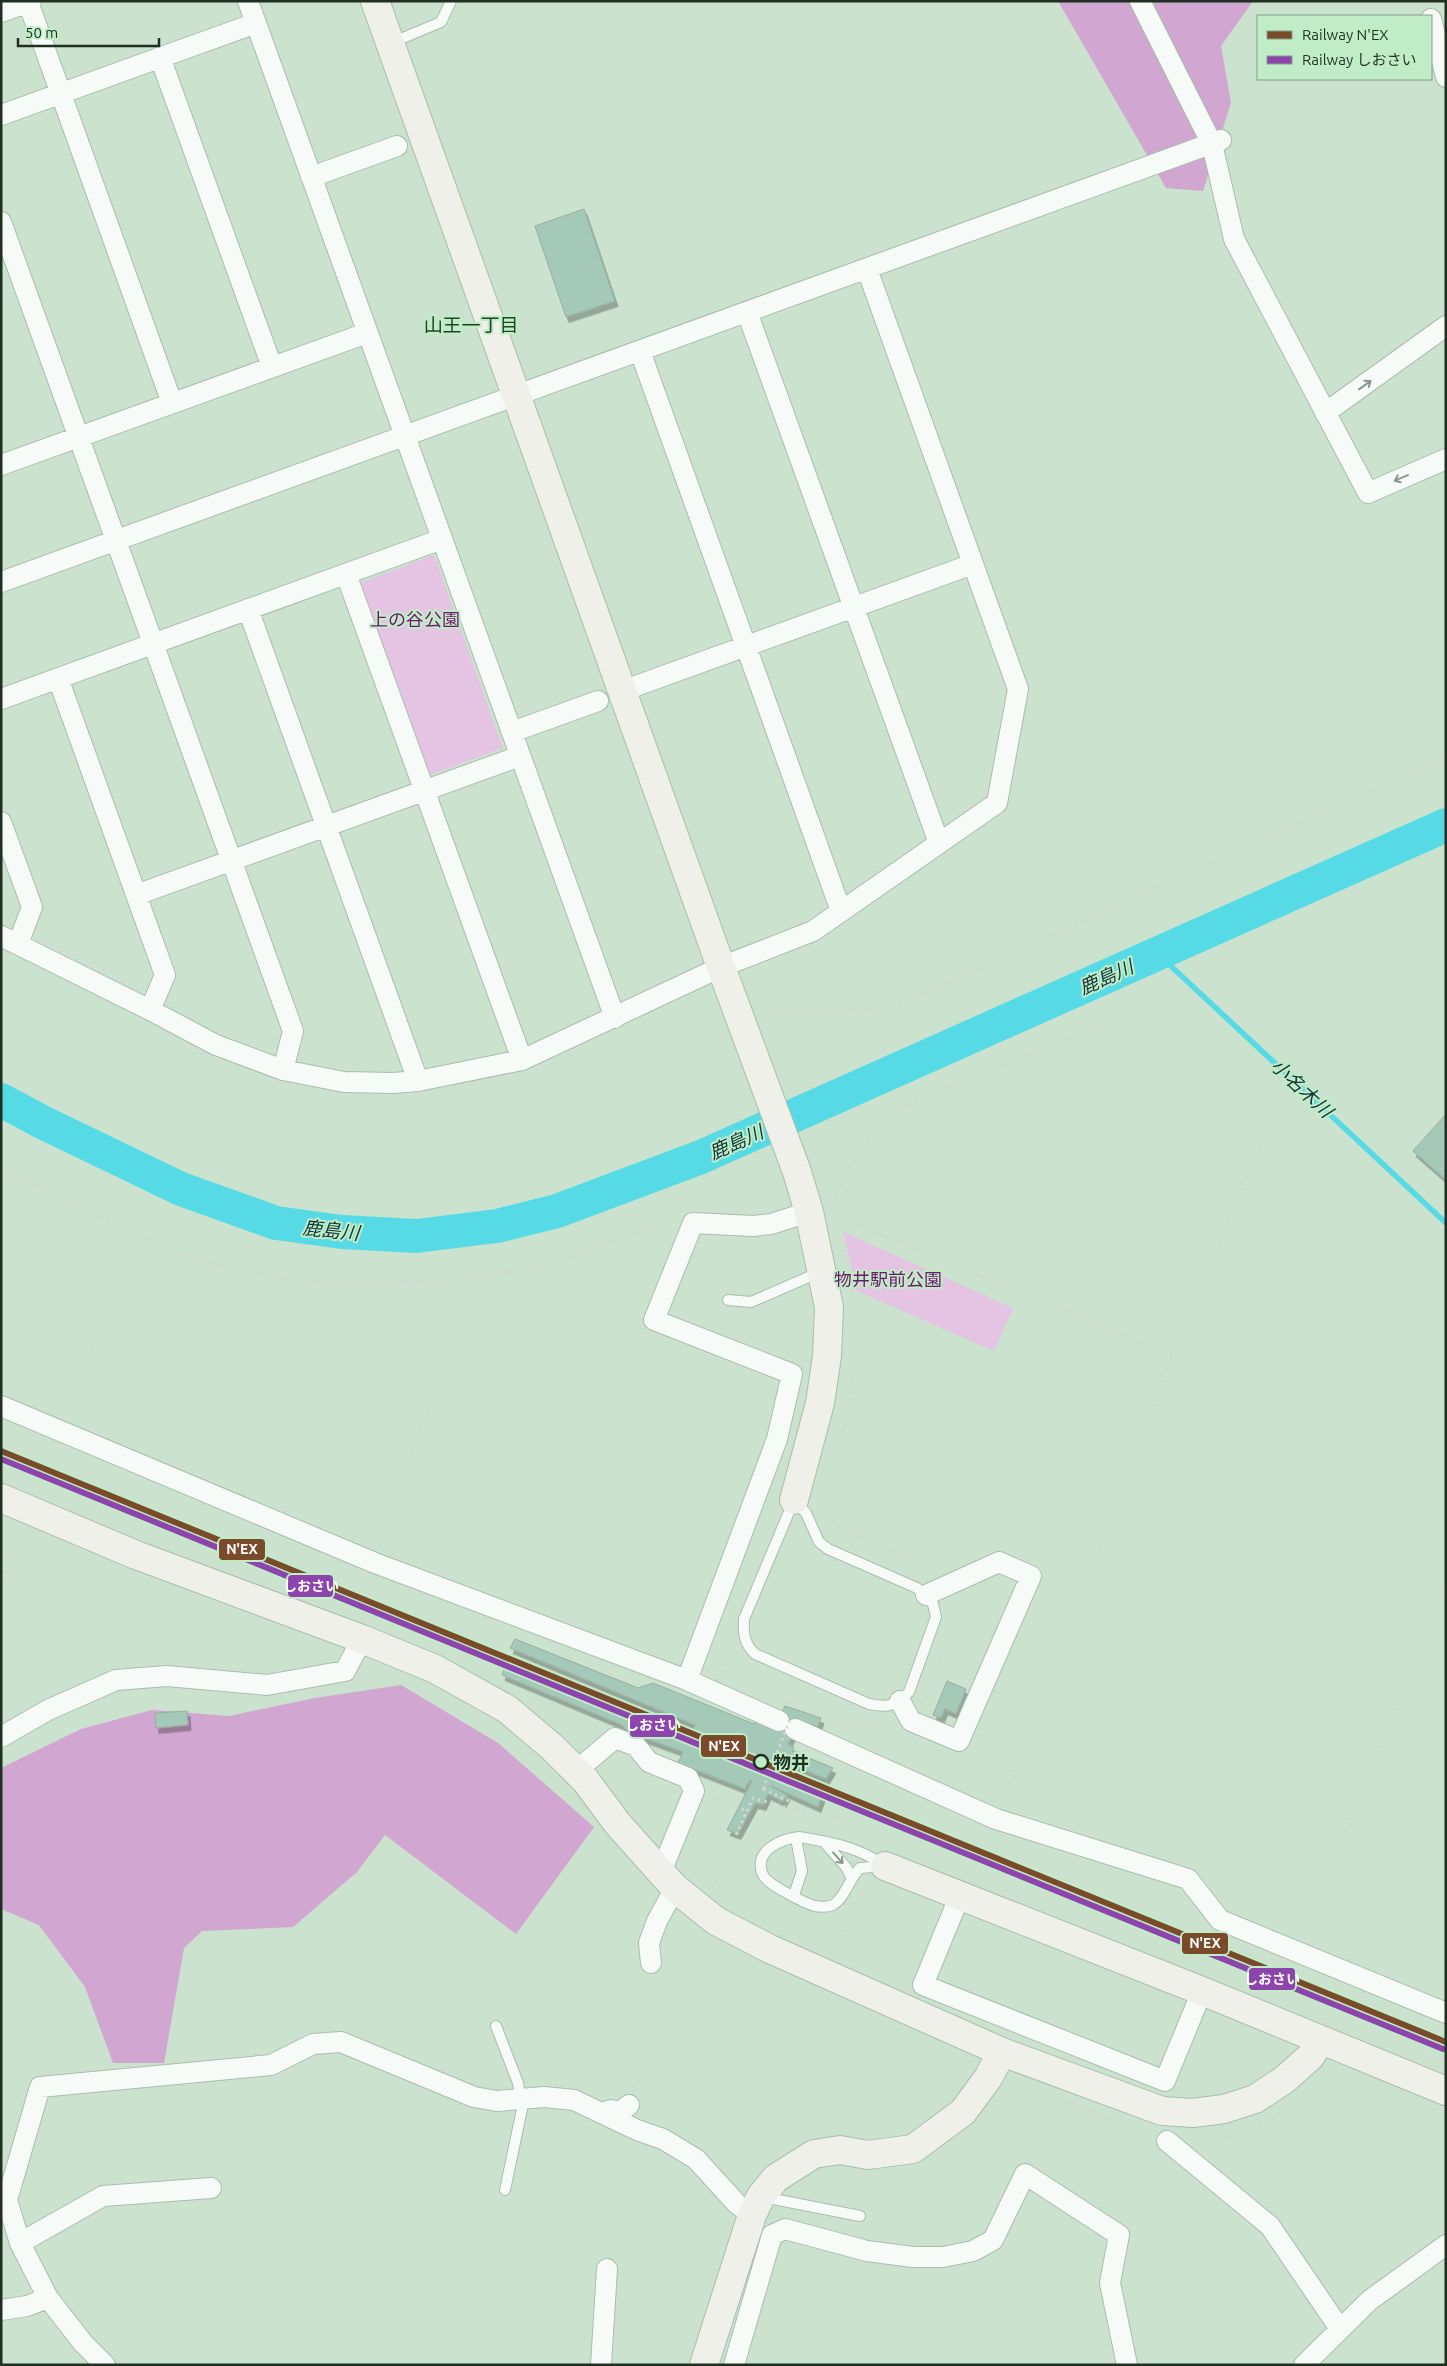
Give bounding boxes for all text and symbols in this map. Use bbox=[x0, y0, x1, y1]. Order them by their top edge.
scale bar bbox=[18, 15, 159, 47]
legend bbox=[1257, 15, 1432, 80]
text: 50 m bbox=[25, 24, 58, 41]
text: Railway N'EX bbox=[1302, 26, 1389, 43]
text: Railway しおさい bbox=[1302, 51, 1417, 68]
district label: 山王一丁目 bbox=[423, 314, 519, 336]
one-way arrow bbox=[1357, 380, 1371, 390]
one-way arrow bbox=[1394, 474, 1409, 484]
park label: 上の谷公園 bbox=[370, 609, 460, 629]
water label: 鹿島川 bbox=[1075, 955, 1138, 999]
water label: 小名木川 bbox=[1267, 1054, 1339, 1123]
water label: 鹿島川 bbox=[705, 1120, 768, 1164]
water label: 鹿島川 bbox=[301, 1216, 362, 1244]
park label: 物井駅前公園 bbox=[834, 1269, 942, 1289]
line badge: N'EX bbox=[218, 1538, 266, 1561]
text: N'EX bbox=[226, 1541, 259, 1557]
line badge: しおさい bbox=[287, 1574, 334, 1598]
text: しおさい bbox=[283, 1578, 339, 1594]
line badge: しおさい bbox=[629, 1714, 676, 1738]
text: しおさい bbox=[625, 1717, 681, 1733]
line badge: N'EX bbox=[700, 1734, 747, 1758]
text: N'EX bbox=[708, 1738, 741, 1754]
place label: 物井 bbox=[773, 1752, 809, 1772]
marker: 物井 bbox=[753, 1754, 769, 1770]
one-way arrow bbox=[833, 1852, 844, 1865]
line badge: N'EX bbox=[1181, 1932, 1229, 1955]
text: N'EX bbox=[1189, 1935, 1222, 1951]
line badge: しおさい bbox=[1248, 1967, 1296, 1991]
text: しおさい bbox=[1244, 1971, 1300, 1987]

